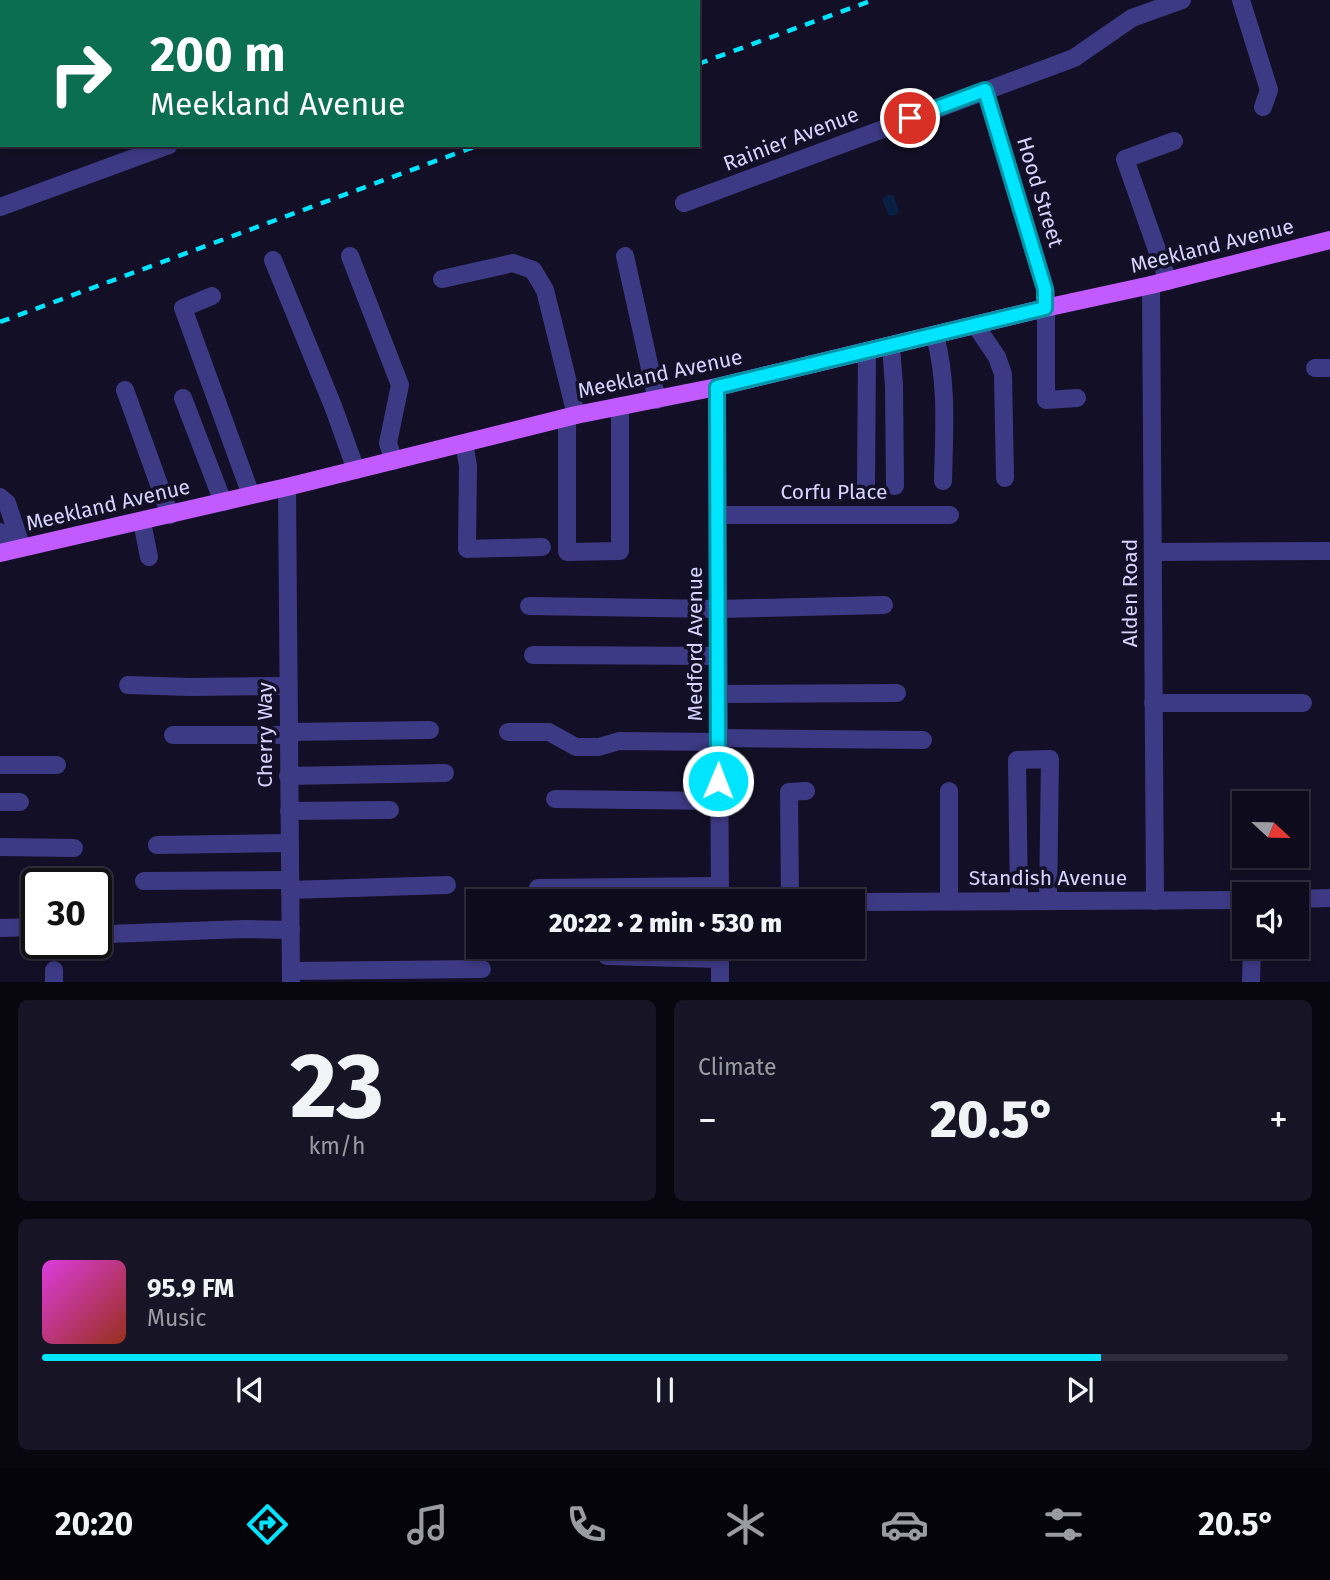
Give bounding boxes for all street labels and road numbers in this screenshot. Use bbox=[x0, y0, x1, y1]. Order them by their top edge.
street label: Rainier Avenue bbox=[720, 101, 862, 177]
street label: Hood Street bbox=[1011, 134, 1069, 251]
street label: Meekland Avenue bbox=[1128, 213, 1296, 279]
street label: Meekland Avenue bbox=[575, 344, 745, 404]
street label: Meekland Avenue bbox=[23, 473, 193, 537]
street label: Corfu Place bbox=[780, 479, 888, 505]
street label: Alden Road bbox=[1117, 539, 1143, 647]
street label: Medford Avenue bbox=[682, 567, 708, 721]
street label: Cherry Way bbox=[252, 682, 278, 788]
street label: Standish Avenue bbox=[969, 865, 1127, 891]

